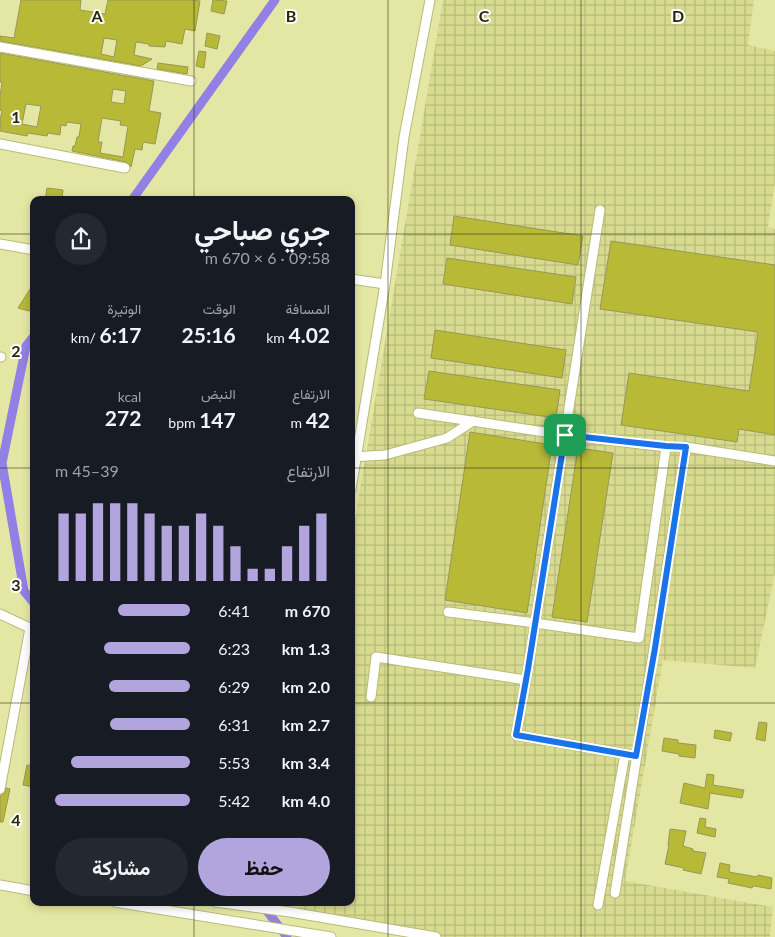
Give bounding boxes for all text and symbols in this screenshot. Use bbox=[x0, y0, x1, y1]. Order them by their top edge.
text: A bbox=[90, 6, 103, 25]
text: B bbox=[286, 6, 296, 25]
text: C bbox=[479, 6, 490, 25]
text: D bbox=[672, 6, 684, 25]
text: 1 bbox=[11, 107, 21, 126]
text: جري صباحي bbox=[194, 212, 330, 246]
button: share bbox=[55, 213, 107, 265]
text: 09:58 · 6 × 670 m bbox=[205, 248, 330, 267]
text: الوتيرة bbox=[107, 300, 141, 317]
text: الوقت bbox=[203, 300, 236, 317]
text: المسافة bbox=[286, 300, 330, 317]
text: 6:17 bbox=[99, 322, 141, 347]
text: 25:16 bbox=[182, 322, 236, 347]
text: 4.02 bbox=[288, 322, 330, 347]
text: /km bbox=[71, 329, 99, 346]
text: km bbox=[266, 329, 288, 346]
text: 2 bbox=[11, 341, 21, 360]
text: النبض bbox=[201, 385, 236, 402]
text: الارتفاع bbox=[292, 385, 330, 402]
text: kcal bbox=[118, 388, 141, 405]
text: 272 bbox=[105, 405, 141, 430]
text: 147 bbox=[199, 407, 236, 432]
text: 42 bbox=[306, 407, 330, 432]
text: bpm bbox=[168, 414, 199, 431]
text: m bbox=[291, 414, 306, 431]
pin bbox=[544, 414, 586, 456]
icon: arrive bbox=[551, 421, 579, 449]
text: 39–45 m bbox=[55, 461, 119, 480]
text: الارتفاع bbox=[287, 461, 330, 480]
text: 3 bbox=[11, 575, 21, 594]
text: 6:41 bbox=[218, 601, 250, 620]
text: 670 m bbox=[285, 601, 330, 620]
text: 6:23 bbox=[218, 639, 250, 658]
text: 1.3 km bbox=[282, 639, 330, 658]
text: 6:29 bbox=[218, 677, 250, 696]
text: 2.0 km bbox=[282, 677, 330, 696]
text: 6:31 bbox=[218, 715, 250, 734]
text: 2.7 km bbox=[282, 715, 330, 734]
text: 5:53 bbox=[218, 753, 250, 772]
text: 3.4 km bbox=[282, 753, 330, 772]
text: 5:42 bbox=[218, 791, 250, 810]
text: 4.0 km bbox=[282, 791, 330, 810]
text: 4 bbox=[11, 810, 21, 829]
button: مشاركة bbox=[55, 838, 188, 896]
button: حفظ bbox=[198, 838, 330, 896]

